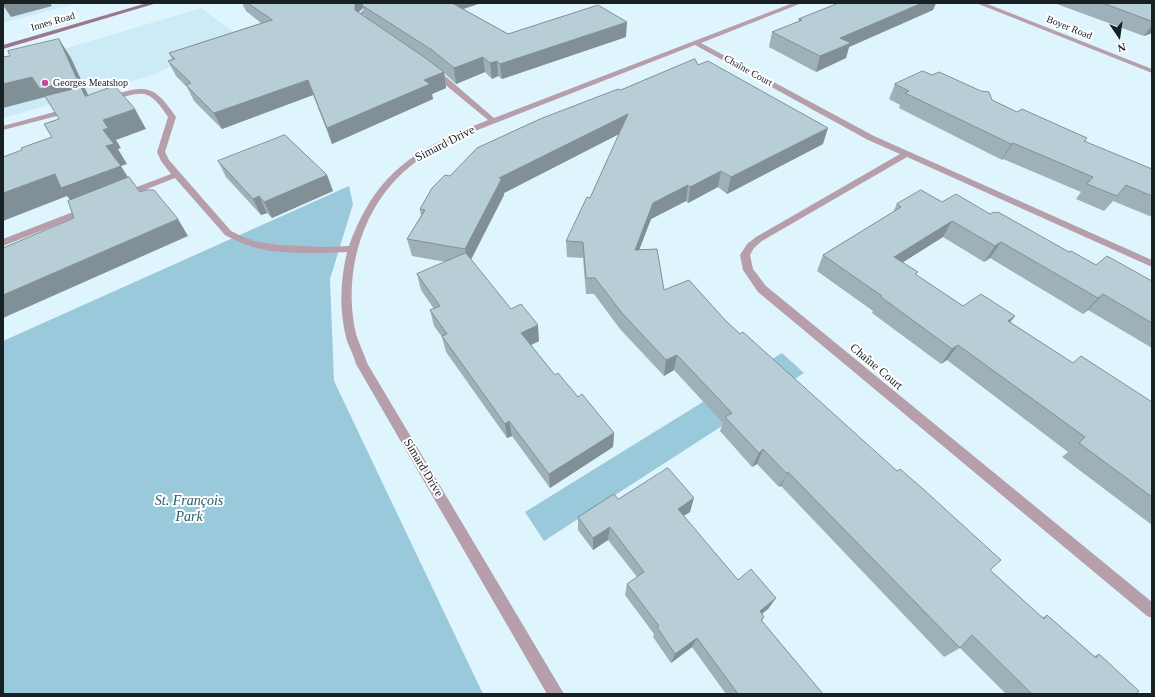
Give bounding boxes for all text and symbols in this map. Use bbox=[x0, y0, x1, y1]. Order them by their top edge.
street label: Innes Road bbox=[30, 10, 76, 34]
street label: Boyer Road bbox=[1044, 13, 1094, 43]
north arrow bbox=[1099, 16, 1139, 56]
text: N bbox=[1116, 41, 1127, 54]
street label: Chaîne Court bbox=[722, 53, 774, 89]
place label: Georges Meatshop bbox=[53, 77, 128, 89]
marker: Georges Meatshop bbox=[40, 78, 50, 88]
street label: Simard Drive bbox=[413, 123, 477, 165]
street label: Chaîne Court bbox=[847, 341, 905, 393]
street label: Simard Drive bbox=[400, 436, 446, 500]
park label: St. François Park bbox=[155, 493, 223, 526]

